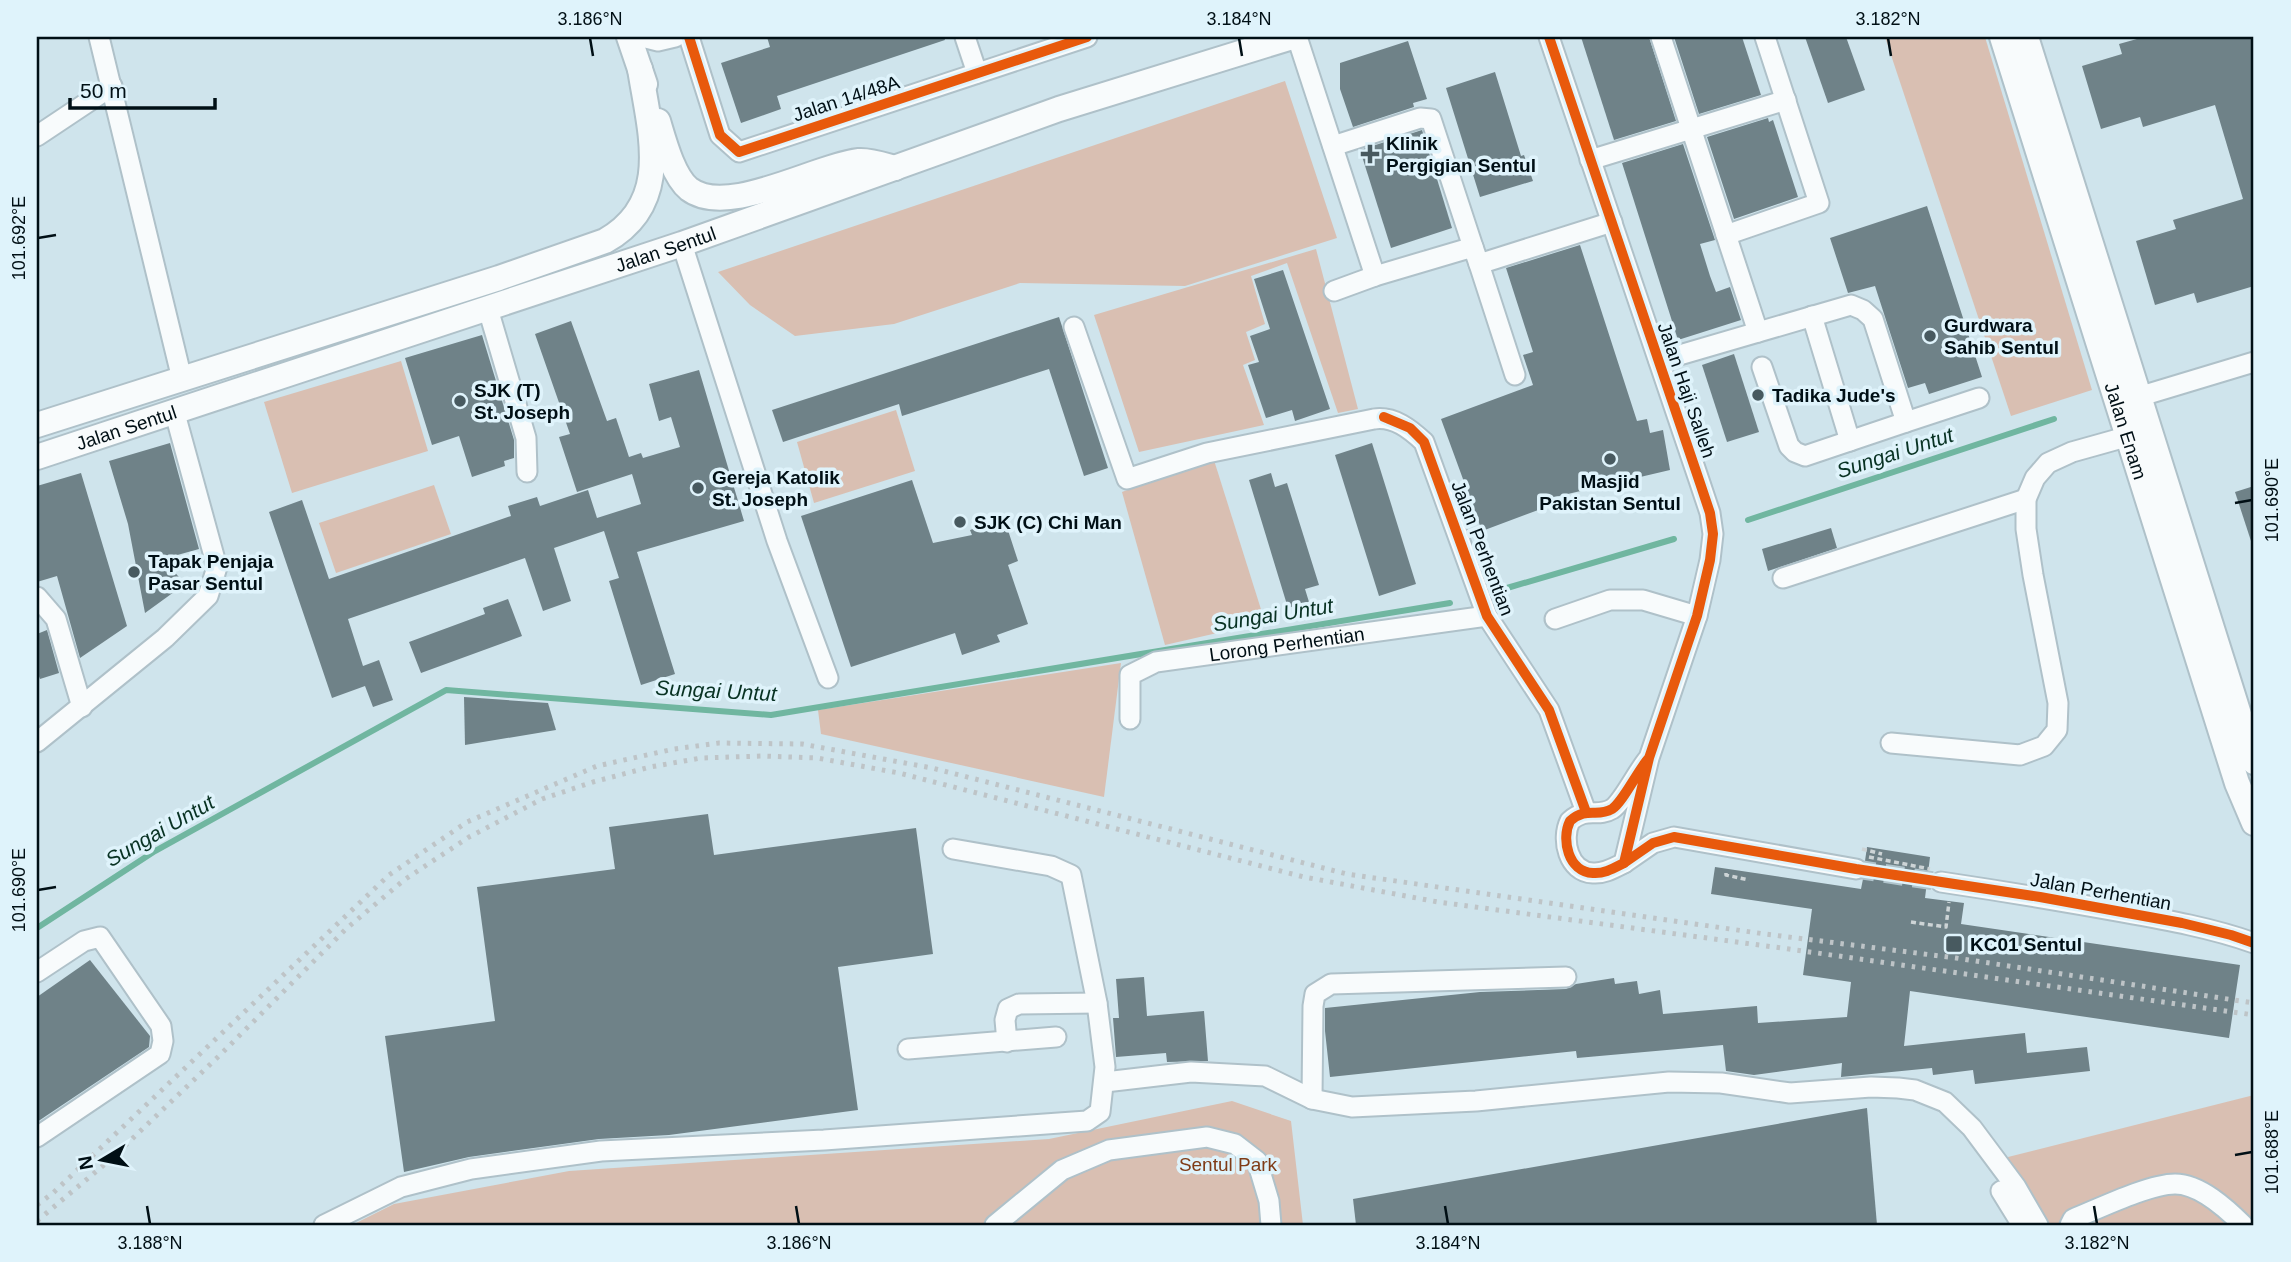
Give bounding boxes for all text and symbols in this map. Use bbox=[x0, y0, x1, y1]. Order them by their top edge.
text: 3.186°N bbox=[557, 9, 623, 29]
text: 3.184°N bbox=[1206, 9, 1272, 29]
text: 3.182°N bbox=[1855, 9, 1921, 29]
scale bar bbox=[70, 66, 215, 110]
street label: Jalan 14/48A bbox=[790, 71, 902, 126]
text: 50 m bbox=[80, 79, 127, 102]
place label: Klinik Pergigian Sentul bbox=[1386, 133, 1536, 176]
marker: Klinik Pergigian Sentul bbox=[1360, 144, 1380, 164]
text: 101.692°E bbox=[9, 196, 29, 280]
street label: Jalan Sentul bbox=[613, 223, 719, 276]
place label: Gurdwara Sahib Sentul bbox=[1944, 315, 2059, 358]
street label: Jalan Haji Salleh bbox=[1654, 320, 1719, 460]
marker: Gurdwara Sahib Sentul bbox=[1922, 328, 1938, 344]
place label: SJK (T) St. Joseph bbox=[474, 380, 570, 423]
street label: Jalan Enam bbox=[2101, 380, 2151, 482]
place label: Tadika Jude's bbox=[1772, 385, 1896, 406]
marker: Tadika Jude's bbox=[1750, 387, 1766, 403]
marker: SJK (T) St. Joseph bbox=[452, 393, 468, 409]
street label: Jalan Sentul bbox=[73, 402, 179, 454]
water label: Sungai Untut bbox=[1834, 422, 1957, 482]
marker: Masjid Pakistan Sentul bbox=[1602, 451, 1618, 467]
text: 101.690°E bbox=[2262, 458, 2282, 542]
place label: Gereja Katolik St. Joseph bbox=[712, 467, 840, 510]
place label: Masjid Pakistan Sentul bbox=[1539, 471, 1681, 514]
street label: Jalan Perhentian bbox=[1447, 478, 1518, 619]
marker: Gereja Katolik St. Joseph bbox=[690, 480, 706, 496]
place label: SJK (C) Chi Man bbox=[974, 512, 1122, 533]
marker: SJK (C) Chi Man bbox=[952, 514, 968, 530]
place label: Tapak Penjaja Pasar Sentul bbox=[148, 551, 274, 594]
marker: Tapak Penjaja Pasar Sentul bbox=[126, 564, 142, 580]
water label: Sungai Untut bbox=[1211, 593, 1336, 635]
street label: Lorong Perhentian bbox=[1208, 623, 1366, 666]
water label: Sungai Untut bbox=[655, 676, 778, 705]
water label: Sungai Untut bbox=[101, 790, 219, 871]
text: 101.690°E bbox=[9, 848, 29, 932]
street label: Jalan Perhentian bbox=[2029, 869, 2173, 914]
marker: KC01 Sentul bbox=[1944, 934, 1964, 954]
place label: KC01 Sentul bbox=[1970, 934, 2082, 955]
text: 101.688°E bbox=[2262, 1110, 2282, 1194]
north arrow bbox=[66, 1126, 136, 1196]
text: N bbox=[74, 1154, 97, 1171]
park label: Sentul Park bbox=[1179, 1154, 1278, 1175]
text: 3.188°N bbox=[117, 1233, 183, 1253]
text: 3.186°N bbox=[766, 1233, 832, 1253]
text: 3.184°N bbox=[1415, 1233, 1481, 1253]
text: 3.182°N bbox=[2064, 1233, 2130, 1253]

